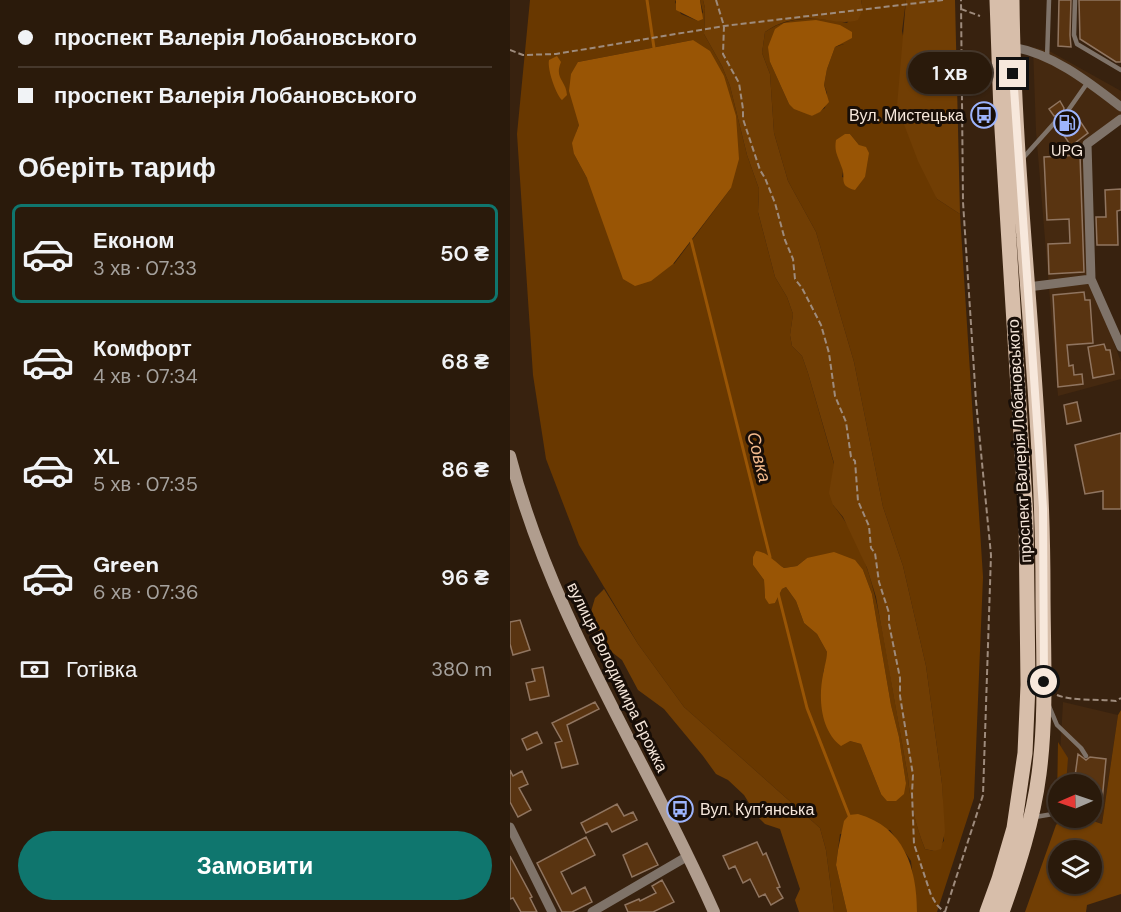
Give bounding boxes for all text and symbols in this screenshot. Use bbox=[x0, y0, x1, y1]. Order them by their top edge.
text: проспект Валерія Лобановського bbox=[54, 23, 417, 52]
callout: 1 хв bbox=[908, 53, 992, 95]
text: 1 хв bbox=[932, 60, 968, 86]
route end bbox=[999, 60, 1026, 87]
text: проспект Валерія Лобановського bbox=[54, 81, 417, 110]
bus stop icon: Вул. Мистецька bbox=[969, 100, 999, 130]
place label: Вул. Мистецька bbox=[849, 105, 964, 126]
fuel station icon: UPG bbox=[1052, 108, 1082, 138]
place label: UPG bbox=[1051, 140, 1083, 161]
text: Оберіть тариф bbox=[18, 150, 216, 185]
text: Економ bbox=[93, 226, 175, 255]
icon: car bbox=[21, 227, 75, 281]
text: 50 ₴ bbox=[440, 239, 489, 268]
text: 3 хв · 07:33 bbox=[93, 255, 197, 281]
street label: проспект Валерія Лобановського bbox=[1003, 319, 1036, 563]
text: Комфорт bbox=[93, 334, 192, 363]
icon: car bbox=[21, 335, 75, 389]
text: 68 ₴ bbox=[441, 347, 489, 376]
text: 4 хв · 07:34 bbox=[93, 363, 198, 389]
water label: Совка bbox=[741, 429, 777, 485]
text: XL bbox=[93, 442, 120, 471]
icon: car bbox=[21, 443, 75, 497]
text: 86 ₴ bbox=[441, 455, 489, 484]
text: 5 хв · 07:35 bbox=[93, 471, 198, 497]
text: Green bbox=[93, 550, 159, 579]
icon: car bbox=[21, 551, 75, 605]
text: 96 ₴ bbox=[441, 563, 489, 592]
text: 6 хв · 07:36 bbox=[93, 579, 199, 605]
street label: вулиця Володимира Брожка bbox=[562, 579, 673, 776]
icon: cash bbox=[18, 653, 51, 686]
text: Готівка bbox=[66, 655, 137, 684]
text: 380 m bbox=[431, 656, 492, 682]
route start bbox=[1030, 668, 1057, 695]
north arrow bbox=[1048, 774, 1102, 828]
map controls bbox=[1048, 774, 1102, 894]
bus stop icon: Вул. Куп’янська bbox=[665, 794, 695, 824]
place label: Вул. Куп’янська bbox=[700, 799, 814, 820]
button: Замовити bbox=[18, 831, 492, 900]
button: layers bbox=[1048, 840, 1102, 894]

